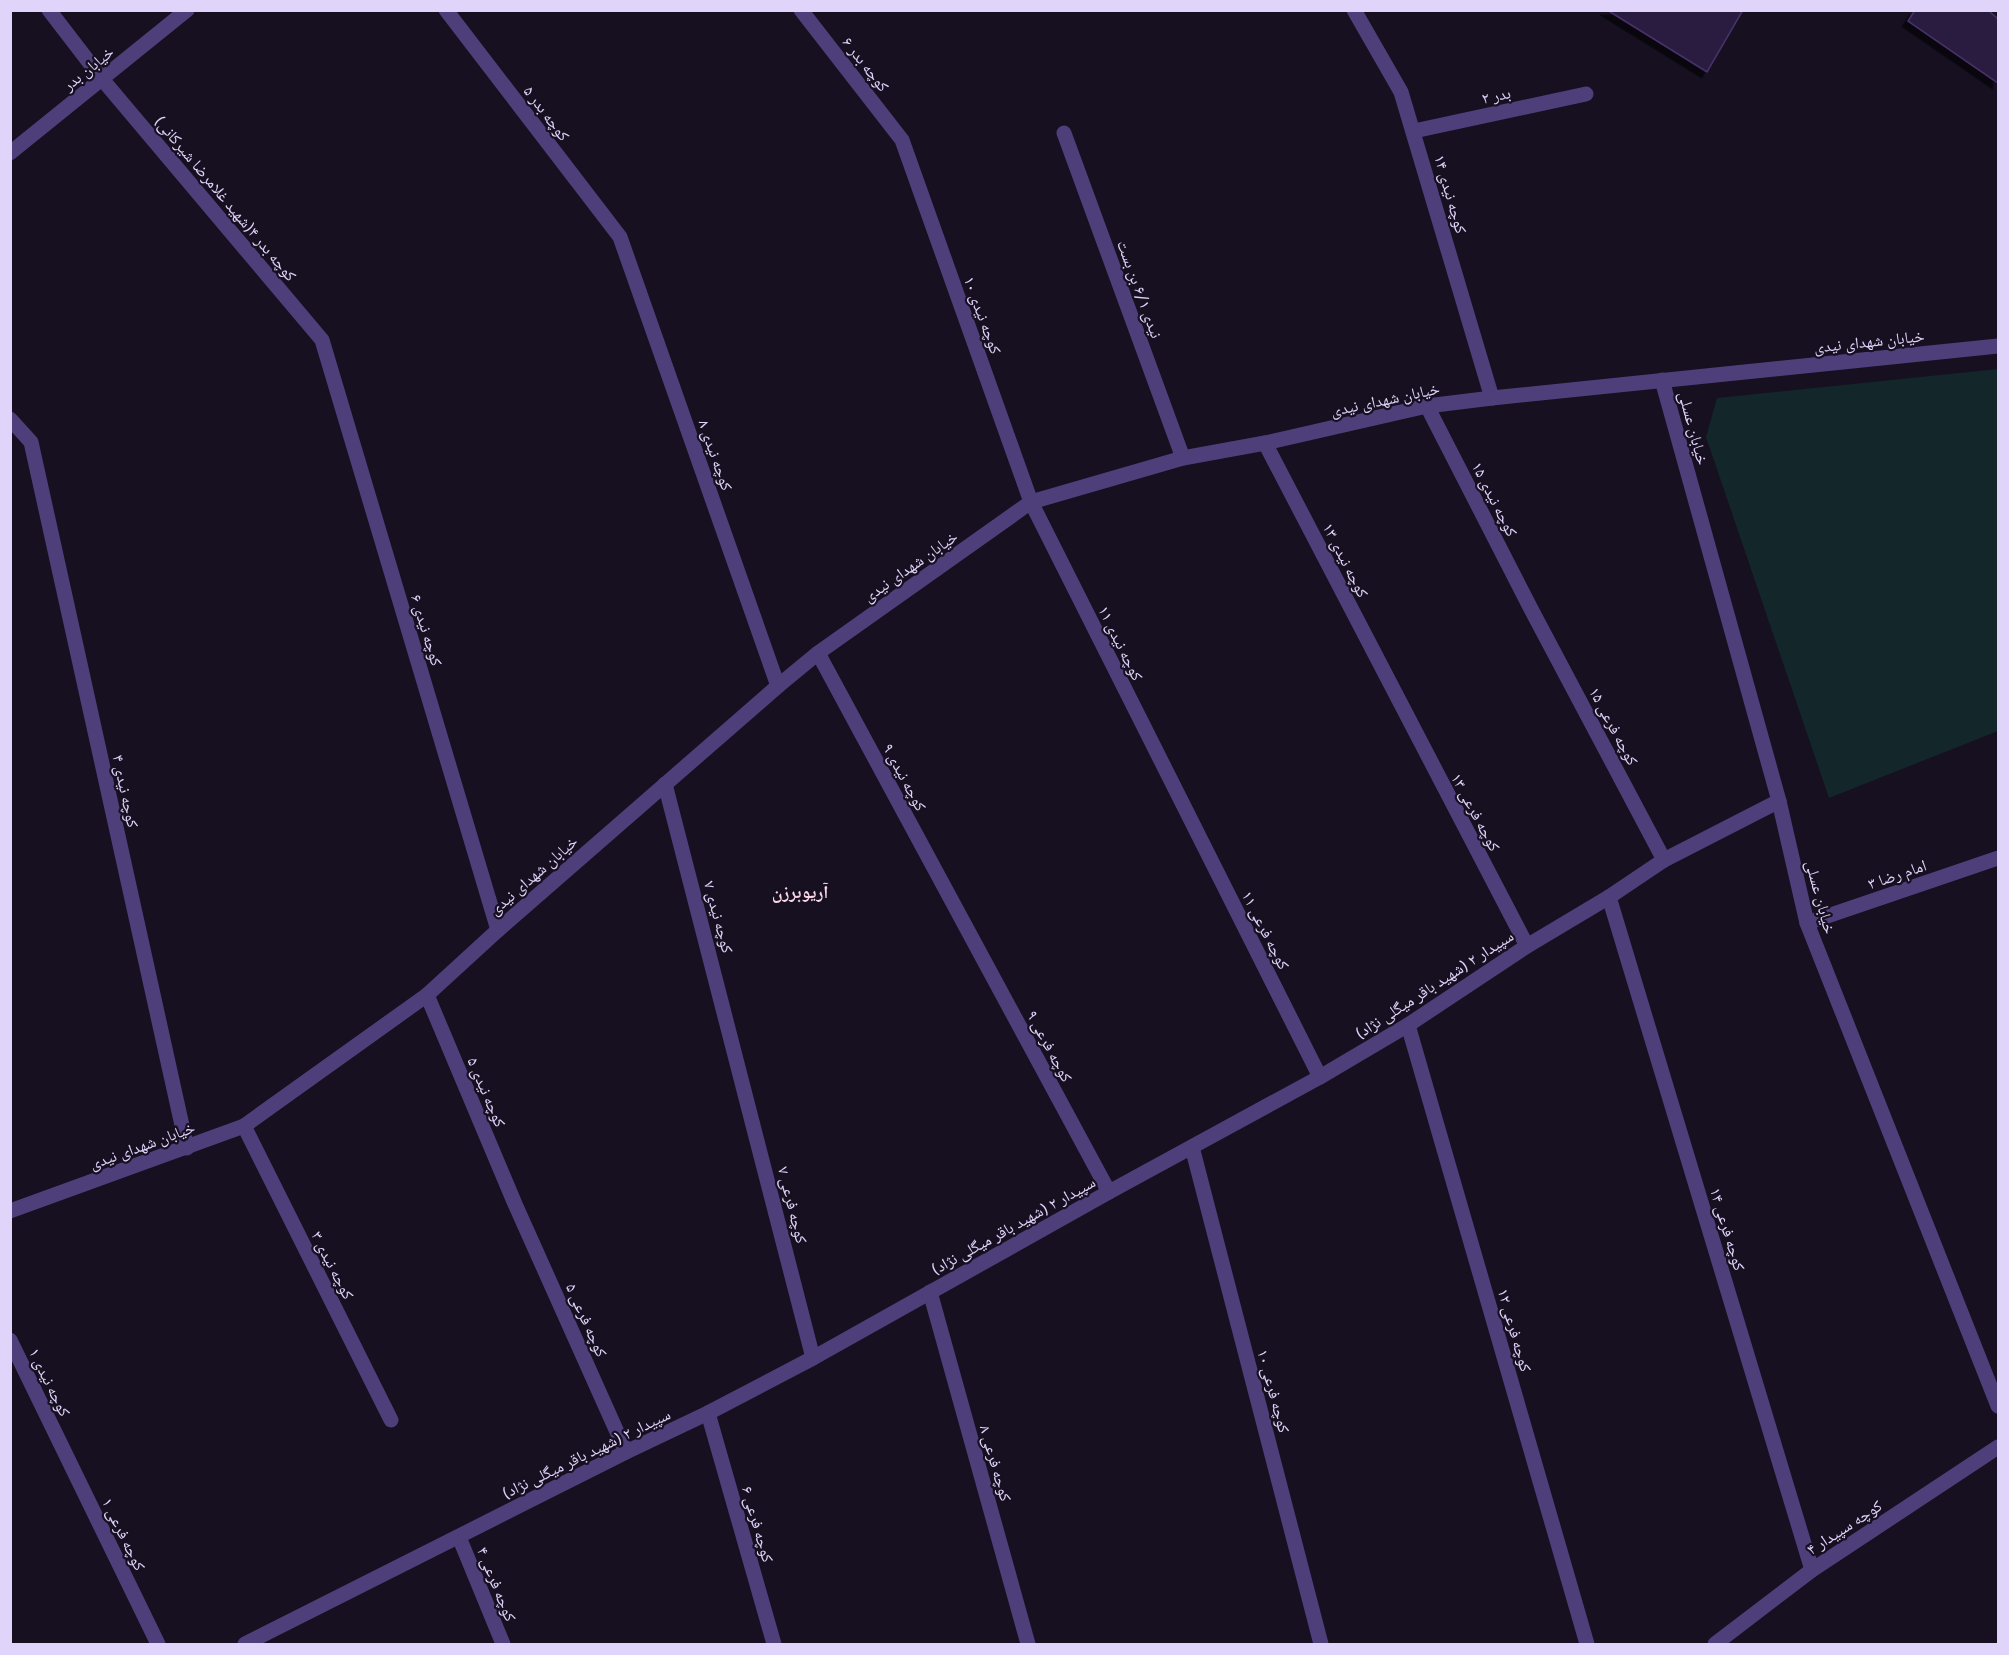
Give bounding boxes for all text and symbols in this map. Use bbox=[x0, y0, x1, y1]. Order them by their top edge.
street label: کوچه بدر ۶ bbox=[837, 34, 892, 97]
street label: خیابان بدر bbox=[59, 43, 119, 97]
street label: کوچه بدر ۵ bbox=[518, 82, 573, 146]
street label: بدر ۲ bbox=[1480, 84, 1513, 110]
street label: کوچه بدر ۴(شهید غلامرضا شیرکانی) bbox=[149, 112, 300, 286]
street label: کوچه نیدی ۱۴ bbox=[1428, 153, 1470, 237]
street label: نیدی ۶/۱ بن بست bbox=[1111, 238, 1165, 341]
street label: کوچه نیدی ۱۰ bbox=[958, 274, 1005, 358]
street label: خیابان شهدای نیدی bbox=[1813, 327, 1925, 359]
street label: خیابان شهدای نیدی bbox=[1329, 380, 1442, 422]
street label: خیابان عسلی bbox=[1673, 390, 1711, 467]
street label: کوچه نیدی ۸ bbox=[693, 417, 736, 494]
street label: کوچه نیدی ۱۵ bbox=[1466, 459, 1521, 541]
street label: کوچه نیدی ۱۳ bbox=[1317, 520, 1372, 602]
street label: خیابان شهدای نیدی bbox=[860, 528, 962, 608]
street label: کوچه نیدی ۶ bbox=[405, 592, 446, 669]
street label: کوچه نیدی ۱۱ bbox=[1092, 603, 1146, 685]
street label: کوچه فرعی ۱۵ bbox=[1583, 684, 1641, 770]
street label: کوچه نیدی ۹ bbox=[877, 741, 930, 816]
street label: کوچه نیدی ۴ bbox=[107, 753, 142, 830]
street label: کوچه فرعی ۱۳ bbox=[1445, 770, 1503, 856]
street label: خیابان شهدای نیدی bbox=[486, 833, 583, 920]
street label: امام رضا ۳ bbox=[1866, 857, 1930, 895]
street label: خیابان عسلی bbox=[1800, 859, 1838, 936]
street label: کوچه نیدی ۷ bbox=[698, 879, 736, 956]
district label: آریو‌برزن bbox=[772, 882, 828, 905]
street label: کوچه فرعی ۱۱ bbox=[1236, 888, 1293, 974]
street label: سپیدار ۲ (شهید باقر میگلی نژاد) bbox=[1352, 927, 1518, 1044]
street label: کوچه فرعی ۹ bbox=[1021, 1008, 1076, 1087]
street label: کوچه نیدی ۵ bbox=[462, 1055, 509, 1131]
street label: خیابان شهدای نیدی bbox=[87, 1119, 198, 1175]
street label: کوچه فرعی ۷ bbox=[772, 1165, 810, 1246]
street label: سپیدار ۲ (شهید باقر میگلی نژاد) bbox=[928, 1173, 1100, 1280]
street label: کوچه فرعی ۱۴ bbox=[1704, 1186, 1748, 1274]
street label: کوچه نیدی ۳ bbox=[306, 1228, 357, 1304]
street label: کوچه فرعی ۵ bbox=[560, 1281, 610, 1361]
street label: کوچه فرعی ۱۲ bbox=[1492, 1287, 1535, 1375]
street label: کوچه نیدی ۱ bbox=[23, 1345, 74, 1421]
street label: کوچه فرعی ۱۰ bbox=[1251, 1348, 1293, 1436]
street label: سپیدار ۲ (شهید باقر میگلی نژاد) bbox=[499, 1405, 674, 1504]
street label: کوچه فرعی ۸ bbox=[974, 1423, 1015, 1504]
street label: کوچه فرعی ۶ bbox=[736, 1484, 777, 1565]
street label: کوچه فرعی ۱ bbox=[96, 1495, 149, 1575]
street label: کوچه سپیدار ۴ bbox=[1804, 1497, 1887, 1560]
street label: کوچه فرعی ۴ bbox=[471, 1545, 519, 1625]

